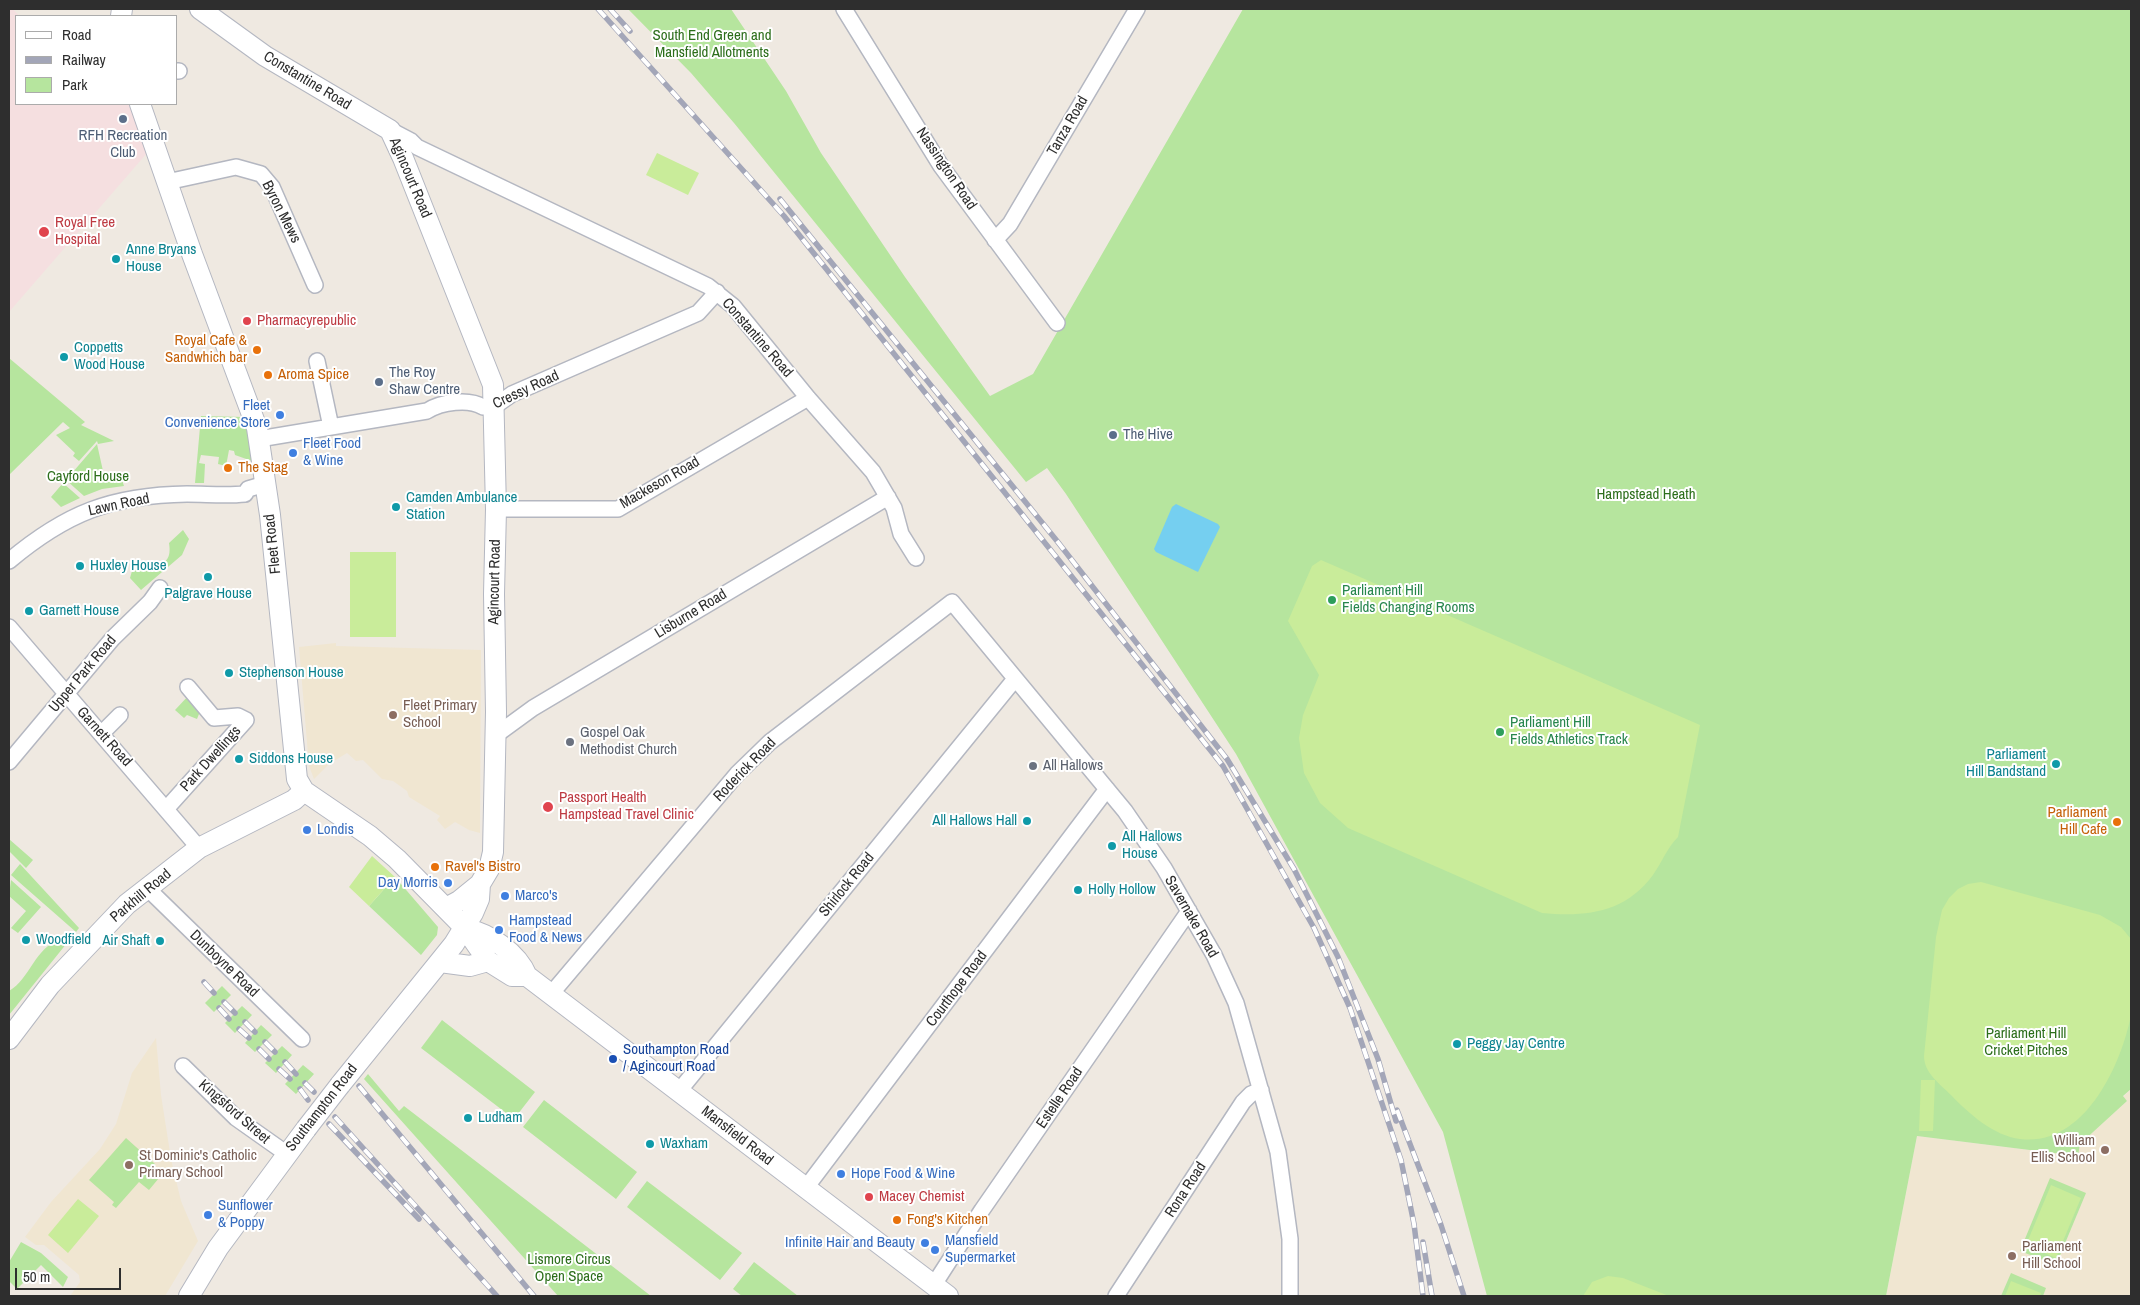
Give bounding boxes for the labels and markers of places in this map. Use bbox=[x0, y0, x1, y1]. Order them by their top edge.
marker: RFH Recreation Club bbox=[117, 113, 129, 125]
place label: RFH Recreation Club bbox=[79, 127, 167, 162]
place label: Royal Free Hospital bbox=[55, 214, 115, 249]
marker: Royal Free Hospital bbox=[37, 225, 51, 239]
place label: Anne Bryans House bbox=[126, 241, 196, 276]
marker: Anne Bryans House bbox=[110, 253, 122, 265]
place label: Pharmacyrepublic bbox=[257, 312, 356, 330]
marker: Pharmacyrepublic bbox=[241, 315, 253, 327]
place label: Royal Cafe & Sandwhich bar bbox=[165, 332, 247, 367]
place label: Coppetts Wood House bbox=[74, 339, 145, 374]
marker: Royal Cafe & Sandwhich bar bbox=[251, 344, 263, 356]
marker: Coppetts Wood House bbox=[58, 351, 70, 363]
place label: The Roy Shaw Centre bbox=[389, 364, 460, 399]
place label: Aroma Spice bbox=[278, 366, 349, 384]
marker: Aroma Spice bbox=[262, 369, 274, 381]
marker: The Roy Shaw Centre bbox=[373, 376, 385, 388]
place label: Fleet Convenience Store bbox=[165, 397, 270, 432]
marker: Fleet Convenience Store bbox=[274, 409, 286, 421]
place label: The Hive bbox=[1123, 426, 1173, 444]
marker: The Hive bbox=[1107, 429, 1119, 441]
place label: Fleet Food & Wine bbox=[303, 435, 361, 470]
marker: Fleet Food & Wine bbox=[287, 447, 299, 459]
place label: The Stag bbox=[238, 459, 288, 477]
marker: The Stag bbox=[222, 462, 234, 474]
place label: Camden Ambulance Station bbox=[406, 489, 517, 524]
marker: Camden Ambulance Station bbox=[390, 501, 402, 513]
place label: Huxley House bbox=[90, 557, 167, 575]
marker: Huxley House bbox=[74, 560, 86, 572]
marker: Palgrave House bbox=[202, 571, 214, 583]
place label: Parliament Hill Fields Changing Rooms bbox=[1342, 582, 1475, 617]
place label: Palgrave House bbox=[164, 585, 252, 603]
marker: Parliament Hill Fields Changing Rooms bbox=[1326, 594, 1338, 606]
place label: Garnett House bbox=[39, 602, 119, 620]
marker: Garnett House bbox=[23, 605, 35, 617]
place label: Stephenson House bbox=[239, 664, 344, 682]
marker: Stephenson House bbox=[223, 667, 235, 679]
place label: Fleet Primary School bbox=[403, 697, 477, 732]
marker: Fleet Primary School bbox=[387, 709, 399, 721]
place label: Parliament Hill Fields Athletics Track bbox=[1510, 714, 1628, 749]
place label: Gospel Oak Methodist Church bbox=[580, 724, 677, 759]
marker: Parliament Hill Fields Athletics Track bbox=[1494, 726, 1506, 738]
marker: Gospel Oak Methodist Church bbox=[564, 736, 576, 748]
place label: Parliament Hill Bandstand bbox=[1966, 746, 2046, 781]
place label: Siddons House bbox=[249, 750, 333, 768]
marker: Siddons House bbox=[233, 753, 245, 765]
place label: All Hallows bbox=[1043, 757, 1103, 775]
marker: Parliament Hill Bandstand bbox=[2050, 758, 2062, 770]
marker: All Hallows bbox=[1027, 760, 1039, 772]
place label: Passport Health Hampstead Travel Clinic bbox=[559, 789, 694, 824]
marker: Passport Health Hampstead Travel Clinic bbox=[541, 800, 555, 814]
place label: Parliament Hill Cafe bbox=[2048, 804, 2107, 839]
place label: All Hallows Hall bbox=[932, 812, 1017, 830]
marker: All Hallows Hall bbox=[1021, 815, 1033, 827]
marker: Parliament Hill Cafe bbox=[2111, 816, 2123, 828]
place label: Londis bbox=[317, 821, 354, 839]
marker: Londis bbox=[301, 824, 313, 836]
place label: All Hallows House bbox=[1122, 828, 1182, 863]
marker: All Hallows House bbox=[1106, 840, 1118, 852]
place label: Ravel's Bistro bbox=[445, 858, 520, 876]
marker: Ravel's Bistro bbox=[429, 861, 441, 873]
place label: Day Morris bbox=[378, 874, 438, 892]
marker: Day Morris bbox=[442, 877, 454, 889]
place label: Holly Hollow bbox=[1088, 881, 1156, 899]
marker: Holly Hollow bbox=[1072, 884, 1084, 896]
place label: Marco's bbox=[515, 887, 558, 905]
marker: Marco's bbox=[499, 890, 511, 902]
place label: Hampstead Food & News bbox=[509, 912, 582, 947]
marker: Hampstead Food & News bbox=[493, 924, 505, 936]
place label: Woodfield bbox=[36, 931, 91, 949]
place label: Air Shaft bbox=[102, 932, 150, 950]
marker: Woodfield bbox=[20, 934, 32, 946]
marker: Air Shaft bbox=[154, 935, 166, 947]
place label: Peggy Jay Centre bbox=[1467, 1035, 1565, 1053]
marker: Peggy Jay Centre bbox=[1451, 1038, 1463, 1050]
place label: Southampton Road / Agincourt Road bbox=[623, 1041, 729, 1076]
marker: Southampton Road / Agincourt Road bbox=[607, 1053, 619, 1065]
place label: Ludham bbox=[478, 1109, 522, 1127]
marker: Ludham bbox=[462, 1112, 474, 1124]
place label: William Ellis School bbox=[2031, 1132, 2095, 1167]
place label: Waxham bbox=[660, 1135, 708, 1153]
marker: Waxham bbox=[644, 1138, 656, 1150]
marker: William Ellis School bbox=[2099, 1144, 2111, 1156]
place label: St Dominic's Catholic Primary School bbox=[139, 1147, 257, 1182]
marker: St Dominic's Catholic Primary School bbox=[123, 1159, 135, 1171]
place label: Hope Food & Wine bbox=[851, 1165, 955, 1183]
marker: Hope Food & Wine bbox=[835, 1168, 847, 1180]
place label: Macey Chemist bbox=[879, 1188, 964, 1206]
marker: Macey Chemist bbox=[863, 1191, 875, 1203]
place label: Sunflower & Poppy bbox=[218, 1197, 273, 1232]
marker: Sunflower & Poppy bbox=[202, 1209, 214, 1221]
place label: Fong's Kitchen bbox=[907, 1211, 988, 1229]
marker: Fong's Kitchen bbox=[891, 1214, 903, 1226]
place label: Mansfield Supermarket bbox=[945, 1232, 1015, 1267]
place label: Infinite Hair and Beauty bbox=[785, 1234, 915, 1252]
marker: Infinite Hair and Beauty bbox=[919, 1237, 931, 1249]
place label: Parliament Hill School bbox=[2022, 1238, 2081, 1273]
marker: Mansfield Supermarket bbox=[929, 1244, 941, 1256]
marker: Parliament Hill School bbox=[2006, 1250, 2018, 1262]

